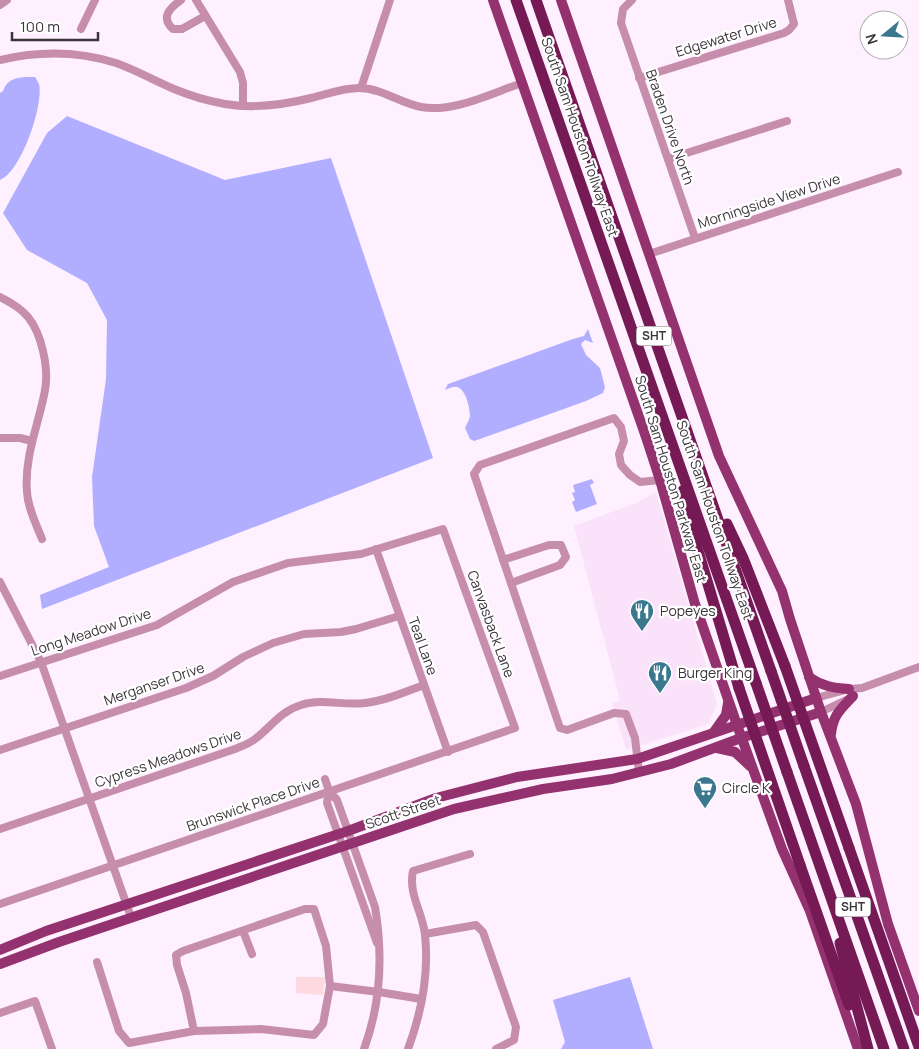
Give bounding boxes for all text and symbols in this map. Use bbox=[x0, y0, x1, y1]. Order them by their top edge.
scale bar bbox=[12, 10, 99, 42]
north arrow bbox=[859, 10, 909, 60]
street label: Edgewater Drive bbox=[673, 12, 779, 61]
text: 100 m bbox=[20, 16, 60, 37]
text: N bbox=[861, 31, 882, 47]
street label: South Sam Houston Tollway East bbox=[537, 35, 624, 240]
street label: Braden Drive North bbox=[642, 67, 699, 187]
street label: Morningside View Drive bbox=[695, 168, 843, 233]
road number: SHT bbox=[636, 326, 672, 346]
street label: South Sam Houston Parkway East bbox=[631, 373, 712, 585]
street label: South Sam Houston Tollway East bbox=[672, 418, 759, 623]
street label: Canvasback Lane bbox=[463, 568, 520, 680]
restaurant icon: Popeyes bbox=[629, 598, 655, 632]
place label: Popeyes bbox=[660, 601, 716, 620]
street label: Long Meadow Drive bbox=[28, 603, 153, 660]
street label: Teal Lane bbox=[404, 614, 443, 678]
street label: Merganser Drive bbox=[101, 657, 207, 710]
restaurant icon: Burger King bbox=[647, 660, 673, 694]
place label: Burger King bbox=[678, 663, 752, 682]
street label: Cypress Meadows Drive bbox=[92, 724, 244, 791]
street label: Brunswick Place Drive bbox=[184, 772, 322, 835]
supermarket icon: Circle K bbox=[692, 775, 718, 809]
place label: Circle K bbox=[722, 778, 771, 797]
street label: Scott Street bbox=[363, 790, 444, 833]
road number: SHT bbox=[836, 898, 870, 916]

